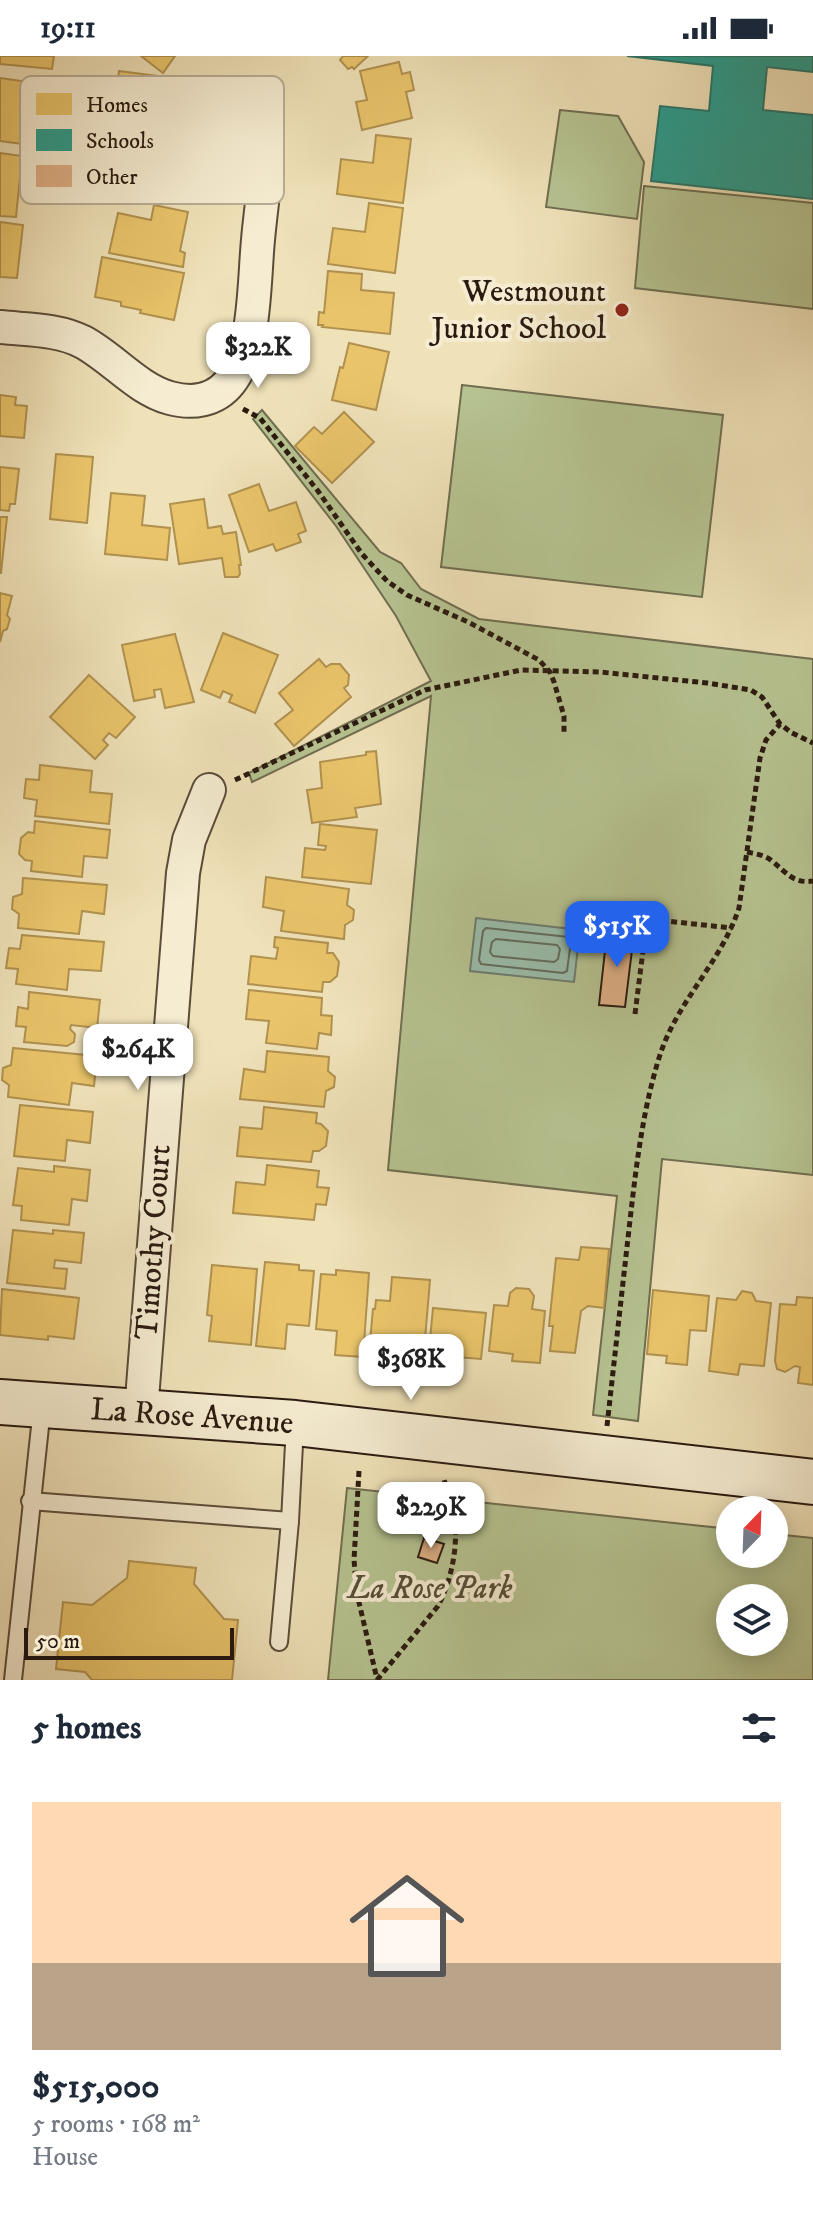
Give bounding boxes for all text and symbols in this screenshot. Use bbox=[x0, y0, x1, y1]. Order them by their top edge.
text: 19:11 bbox=[40, 10, 96, 47]
legend bbox=[20, 76, 284, 204]
text: Homes bbox=[86, 92, 148, 119]
text: Schools bbox=[86, 128, 154, 155]
text: Other bbox=[86, 164, 138, 191]
place label: Westmount Junior School bbox=[428, 272, 606, 349]
marker: Westmount Junior School bbox=[613, 301, 631, 319]
pin: $322K bbox=[202, 322, 314, 390]
text: $322K bbox=[224, 331, 292, 364]
pin: $515K bbox=[561, 901, 673, 969]
text: $515K bbox=[583, 910, 651, 943]
pin: $264K bbox=[82, 1024, 194, 1092]
text: $264K bbox=[101, 1033, 175, 1066]
street label: Timothy Court bbox=[127, 1143, 181, 1341]
pin: $368K bbox=[355, 1334, 467, 1402]
text: $368K bbox=[377, 1343, 445, 1376]
street label: La Rose Avenue bbox=[89, 1390, 295, 1444]
pin: $229K bbox=[375, 1482, 487, 1550]
text: $229K bbox=[396, 1491, 466, 1524]
north arrow bbox=[716, 1496, 788, 1568]
map controls bbox=[716, 1496, 788, 1656]
park label: La Rose Park bbox=[346, 1569, 513, 1609]
button: layers bbox=[716, 1584, 788, 1656]
scale bar bbox=[24, 1624, 234, 1660]
text: 50 m bbox=[36, 1628, 80, 1655]
icon: filters bbox=[737, 1706, 781, 1750]
text: 5 homes bbox=[32, 1707, 141, 1749]
icon: home bbox=[335, 1854, 479, 1998]
text: $515,000 bbox=[32, 2066, 160, 2108]
text: 5 rooms · 168 m² bbox=[32, 2108, 200, 2141]
text: House bbox=[32, 2141, 98, 2174]

